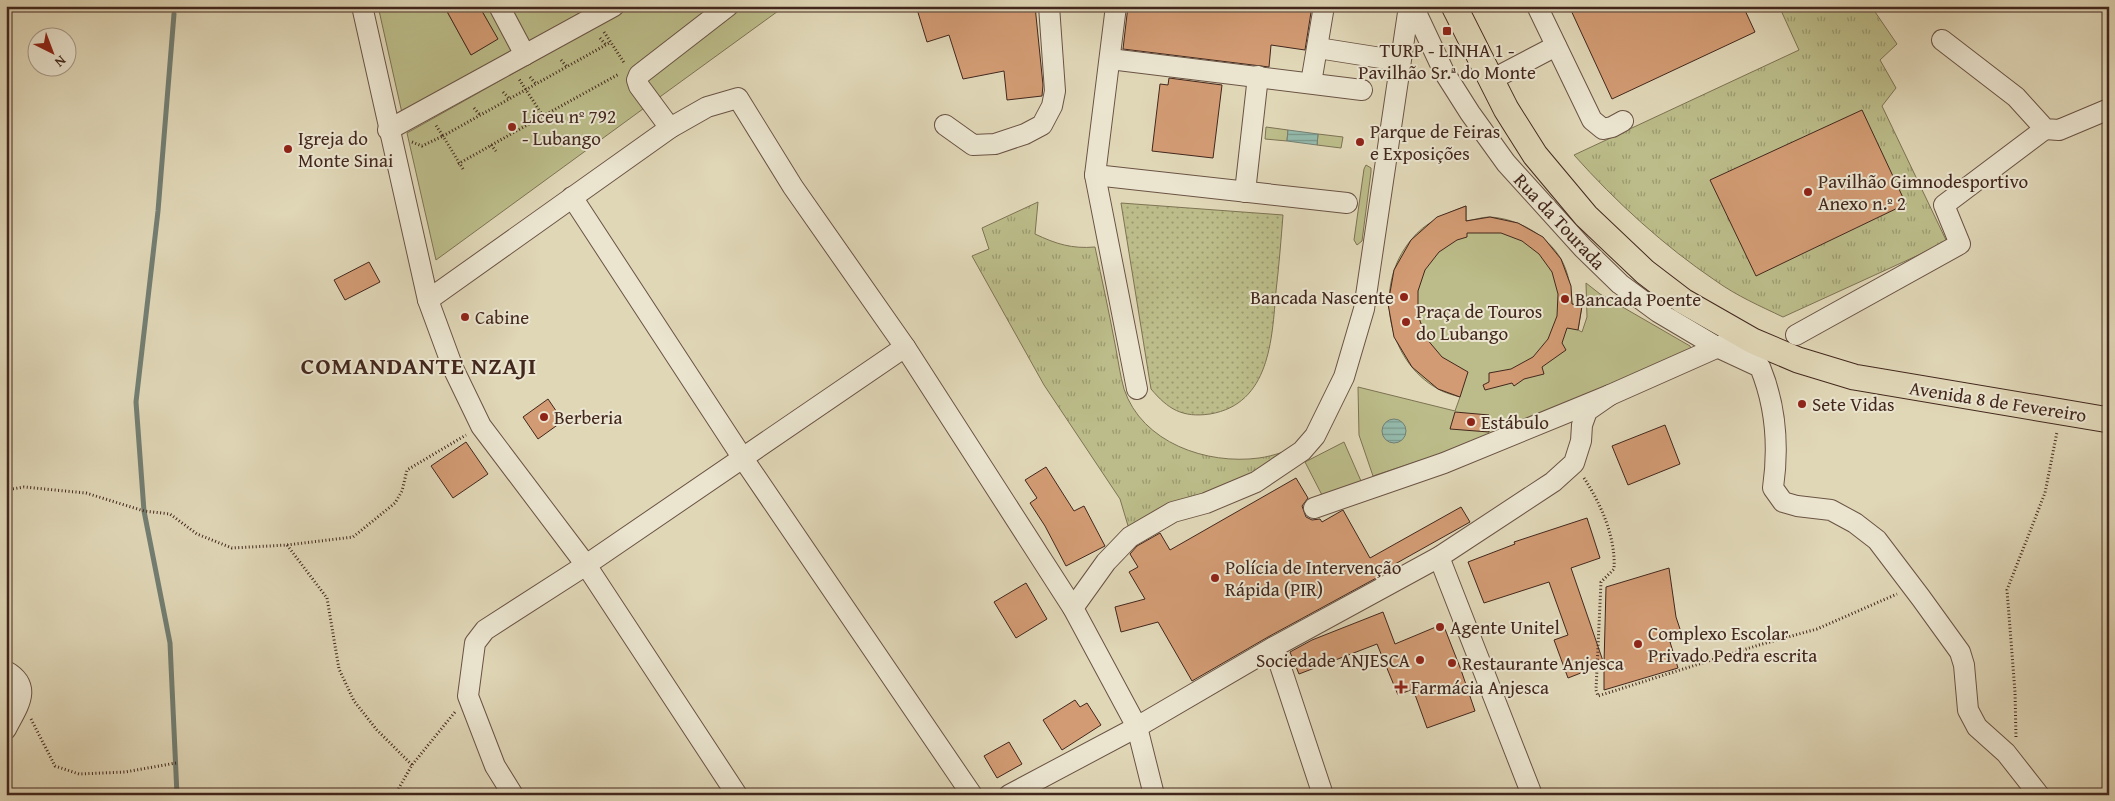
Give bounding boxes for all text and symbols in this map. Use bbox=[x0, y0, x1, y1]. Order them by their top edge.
marker: TURP - LINHA 1 - Pavilhão Sr.ª do Monte bbox=[1441, 25, 1453, 37]
north arrow bbox=[28, 28, 78, 78]
place label: TURP - LINHA 1 - Pavilhão Sr.ª do Monte bbox=[1358, 36, 1536, 86]
text: N bbox=[50, 51, 71, 73]
place label: Liceu nº 792 - Lubango bbox=[522, 102, 616, 152]
place label: Parque de Feiras e Exposições bbox=[1370, 117, 1500, 167]
marker: Liceu nº 792 - Lubango bbox=[506, 121, 518, 133]
place label: Igreja do Monte Sinai bbox=[298, 124, 393, 174]
marker: Parque de Feiras e Exposições bbox=[1354, 136, 1366, 148]
marker: Igreja do Monte Sinai bbox=[282, 143, 294, 155]
street label: Rua da Tourada bbox=[1508, 166, 1612, 276]
place label: Pavilhão Gimnodesportivo Anexo n.º 2 bbox=[1818, 167, 2028, 217]
marker: Pavilhão Gimnodesportivo Anexo n.º 2 bbox=[1802, 186, 1814, 198]
place label: Bancada Nascente bbox=[1250, 283, 1394, 311]
place label: Bancada Poente bbox=[1575, 285, 1701, 313]
marker: Bancada Nascente bbox=[1398, 291, 1410, 303]
marker: Bancada Poente bbox=[1559, 293, 1571, 305]
place label: Praça de Touros do Lubango bbox=[1416, 297, 1542, 347]
place label: Cabine bbox=[475, 303, 529, 331]
marker: Cabine bbox=[459, 311, 471, 323]
marker: Praça de Touros do Lubango bbox=[1400, 316, 1412, 328]
district label: COMANDANTE NZAJI bbox=[301, 348, 537, 383]
street label: Avenida 8 de Fevereiro bbox=[1908, 373, 2088, 429]
place label: Sete Vidas bbox=[1812, 390, 1894, 418]
marker: Sete Vidas bbox=[1796, 398, 1808, 410]
place label: Berberia bbox=[554, 403, 622, 431]
place label: Estábulo bbox=[1481, 408, 1549, 436]
marker: Berberia bbox=[538, 411, 550, 423]
marker: Estábulo bbox=[1465, 416, 1477, 428]
place label: Polícia de Intervenção Rápida (PIR) bbox=[1225, 553, 1401, 603]
marker: Polícia de Intervenção Rápida (PIR) bbox=[1209, 572, 1221, 584]
place label: Agente Unitel bbox=[1450, 613, 1560, 641]
place label: Complexo Escolar Privado Pedra escrita bbox=[1648, 619, 1817, 669]
marker: Agente Unitel bbox=[1434, 621, 1446, 633]
marker: Complexo Escolar Privado Pedra escrita bbox=[1632, 638, 1644, 650]
place label: Sociedade ANJESCA bbox=[1256, 646, 1410, 674]
place label: Restaurante Anjesca bbox=[1462, 649, 1624, 677]
marker: Sociedade ANJESCA bbox=[1414, 654, 1426, 666]
marker: Restaurante Anjesca bbox=[1446, 657, 1458, 669]
place label: Farmácia Anjesca bbox=[1411, 673, 1549, 701]
marker: Farmácia Anjesca bbox=[1395, 681, 1407, 693]

